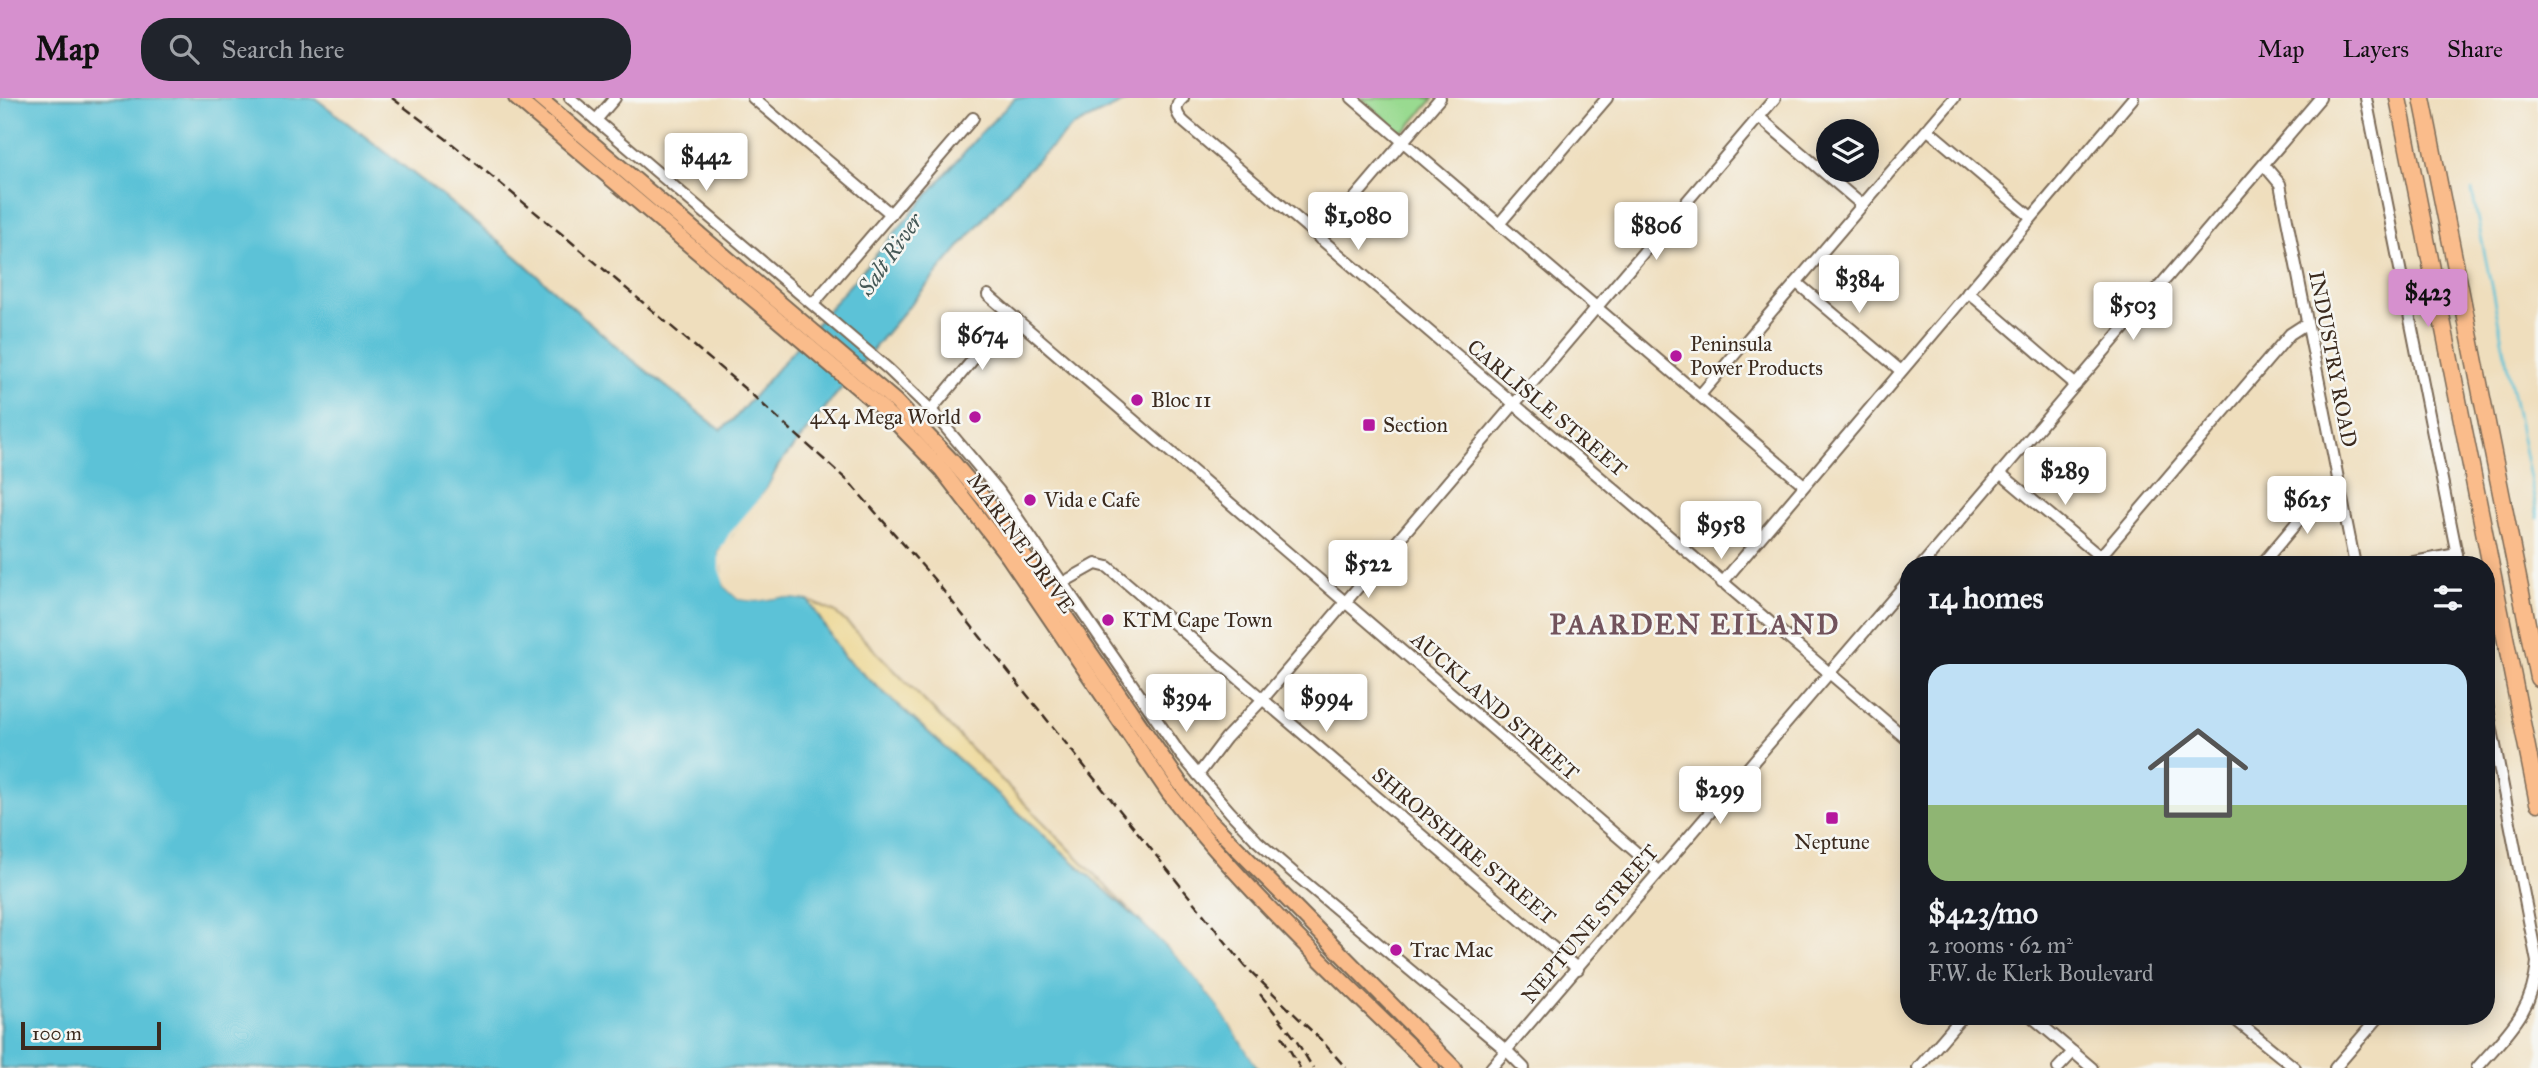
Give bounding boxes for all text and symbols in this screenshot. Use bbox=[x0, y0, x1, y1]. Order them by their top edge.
search box bbox=[141, 18, 631, 81]
text: Map bbox=[35, 29, 99, 69]
icon: search bbox=[165, 30, 203, 68]
text: Search here bbox=[221, 33, 345, 65]
text: Map bbox=[2258, 34, 2305, 64]
text: Layers bbox=[2343, 34, 2409, 64]
text: Share bbox=[2447, 34, 2503, 64]
map controls bbox=[1816, 119, 1879, 182]
button: layers bbox=[1816, 119, 1879, 182]
pin: $442 bbox=[665, 134, 747, 193]
text: $442 bbox=[681, 142, 731, 170]
pin: $1,080 bbox=[1301, 192, 1415, 252]
text: $1,080 bbox=[1324, 201, 1392, 229]
pin: $806 bbox=[1615, 202, 1697, 262]
water label: Salt River bbox=[851, 206, 929, 301]
text: $806 bbox=[1630, 211, 1682, 239]
pin: $384 bbox=[1818, 256, 1900, 315]
text: $384 bbox=[1835, 264, 1883, 292]
street label: INDUSTRY ROAD bbox=[2303, 269, 2363, 449]
pin: $423 bbox=[2387, 270, 2469, 329]
text: $423 bbox=[2404, 278, 2452, 306]
pin: $503 bbox=[2092, 282, 2174, 342]
text: $503 bbox=[2109, 291, 2157, 319]
pin: $674 bbox=[941, 313, 1023, 372]
text: $674 bbox=[957, 321, 1007, 349]
place label: Peninsula Power Products bbox=[1690, 331, 1823, 381]
street label: CARLISLE STREET bbox=[1462, 334, 1632, 482]
marker: Peninsula Power Products bbox=[1668, 348, 1684, 364]
place label: Bloc 11 bbox=[1151, 387, 1211, 413]
marker: Bloc 11 bbox=[1129, 392, 1145, 408]
place label: 4X4 Mega World bbox=[810, 404, 961, 430]
marker: 4X4 Mega World bbox=[967, 409, 983, 425]
place label: Section bbox=[1383, 412, 1448, 438]
marker: Section bbox=[1361, 417, 1377, 433]
pin: $289 bbox=[2024, 448, 2106, 507]
text: $289 bbox=[2040, 456, 2090, 484]
street label: MARINE DRIVE bbox=[961, 468, 1081, 618]
pin: $625 bbox=[2266, 476, 2348, 536]
text: $625 bbox=[2283, 485, 2331, 513]
place label: Vida e Cafe bbox=[1043, 487, 1141, 513]
marker: Vida e Cafe bbox=[1022, 492, 1038, 508]
pin: $958 bbox=[1680, 502, 1762, 561]
text: $958 bbox=[1696, 510, 1746, 538]
pin: $522 bbox=[1327, 540, 1409, 600]
text: $522 bbox=[1344, 549, 1392, 577]
icon: filters bbox=[2429, 579, 2467, 617]
text: 14 homes bbox=[1928, 580, 2043, 616]
place label: KTM Cape Town bbox=[1122, 607, 1272, 633]
district label: PAARDEN EILAND bbox=[1550, 607, 1840, 642]
marker: KTM Cape Town bbox=[1100, 612, 1116, 628]
street label: AUCKLAND STREET bbox=[1405, 625, 1584, 786]
pin: $394 bbox=[1145, 674, 1227, 734]
pin: $994 bbox=[1285, 674, 1367, 734]
text: $394 bbox=[1162, 683, 1210, 711]
text: $994 bbox=[1300, 683, 1352, 711]
icon: home bbox=[2135, 710, 2261, 836]
street label: SHROPSHIRE STREET bbox=[1367, 762, 1561, 930]
pin: $299 bbox=[1679, 766, 1761, 826]
text: $299 bbox=[1695, 775, 1745, 803]
marker: Neptune bbox=[1824, 810, 1840, 826]
place label: Neptune bbox=[1794, 829, 1870, 855]
street label: NEPTUNE STREET bbox=[1516, 839, 1664, 1009]
text: $423/mo bbox=[1928, 895, 2038, 931]
text: 2 rooms · 62 m² bbox=[1928, 931, 2073, 959]
place label: Trac Mac bbox=[1410, 937, 1494, 963]
marker: Trac Mac bbox=[1388, 942, 1404, 958]
text: F.W. de Klerk Boulevard bbox=[1928, 959, 2154, 987]
scale bar bbox=[21, 1019, 161, 1051]
text: 100 m bbox=[32, 1022, 82, 1045]

